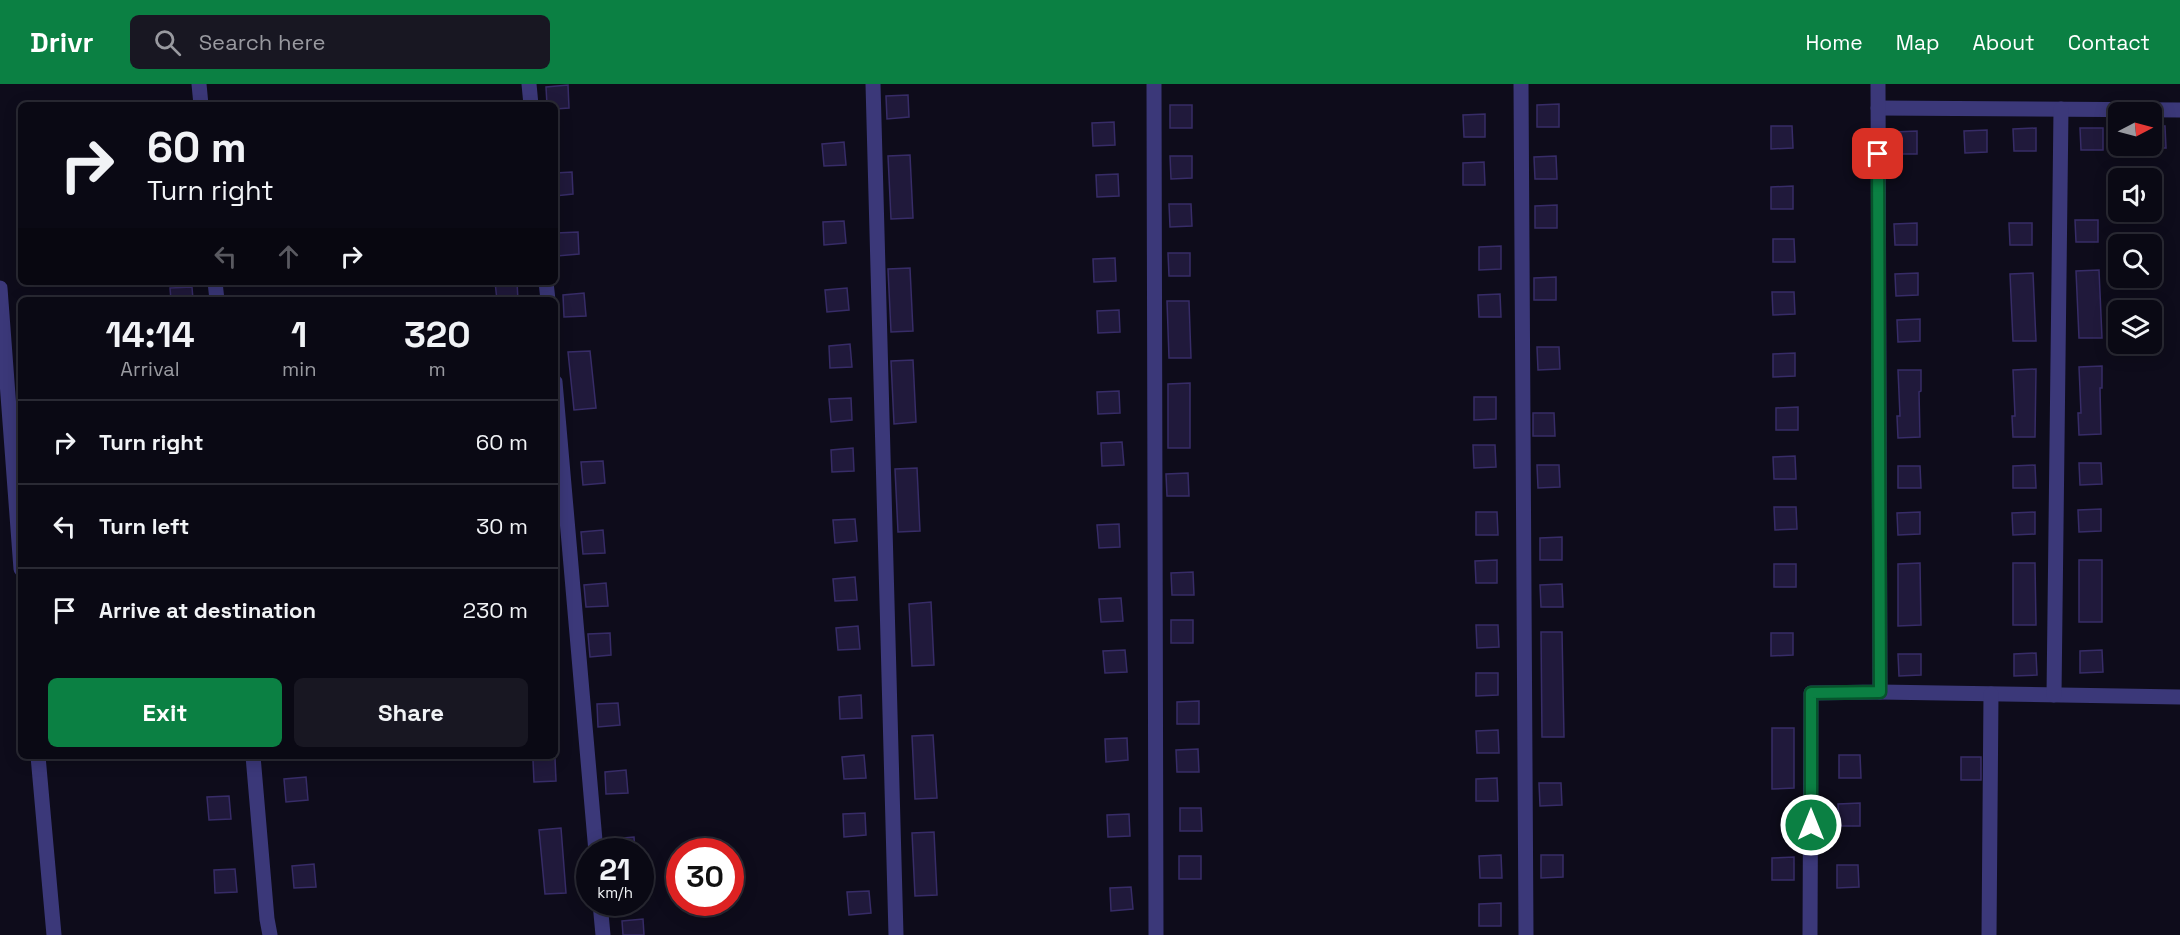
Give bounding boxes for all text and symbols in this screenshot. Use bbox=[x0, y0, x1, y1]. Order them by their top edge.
search box bbox=[130, 15, 550, 69]
text: Drivr bbox=[30, 24, 94, 60]
icon: search bbox=[151, 26, 184, 59]
text: Search here bbox=[199, 28, 325, 56]
text: Home bbox=[1805, 29, 1863, 56]
text: Map bbox=[1896, 29, 1940, 56]
text: About bbox=[1973, 29, 2035, 56]
text: Contact bbox=[2068, 29, 2150, 56]
north arrow bbox=[2108, 102, 2162, 156]
map controls bbox=[2108, 102, 2162, 354]
text: 60 m bbox=[147, 121, 247, 174]
icon: right bbox=[48, 126, 126, 204]
pin bbox=[1852, 128, 1903, 179]
icon: arrive bbox=[1861, 137, 1894, 170]
button: sound bbox=[2108, 168, 2162, 222]
text: Turn right bbox=[147, 173, 274, 208]
button: search bbox=[2108, 234, 2162, 288]
icon: left bbox=[209, 240, 242, 273]
icon: ahead bbox=[272, 240, 305, 273]
icon: right bbox=[335, 240, 368, 273]
button: layers bbox=[2108, 300, 2162, 354]
text: 14:14 bbox=[105, 312, 195, 358]
text: 1 bbox=[291, 312, 307, 358]
text: 320 bbox=[404, 312, 471, 358]
text: Arrival bbox=[120, 356, 180, 382]
text: min bbox=[282, 356, 316, 382]
text: m bbox=[429, 356, 446, 382]
icon: right bbox=[48, 426, 81, 459]
text: Turn right bbox=[99, 428, 204, 456]
text: 60 m bbox=[476, 428, 528, 456]
icon: left bbox=[48, 510, 81, 543]
text: Turn left bbox=[99, 512, 189, 540]
text: 30 m bbox=[476, 512, 528, 540]
icon: arrive bbox=[48, 594, 81, 627]
text: Arrive at destination bbox=[99, 596, 316, 624]
text: 230 m bbox=[463, 596, 528, 624]
button: Exit bbox=[48, 678, 282, 747]
button: Share bbox=[294, 678, 528, 747]
position arrow bbox=[1779, 793, 1843, 857]
speed limit sign: 30 bbox=[666, 838, 744, 916]
text: 21 bbox=[599, 850, 631, 889]
text: km/h bbox=[597, 883, 633, 902]

